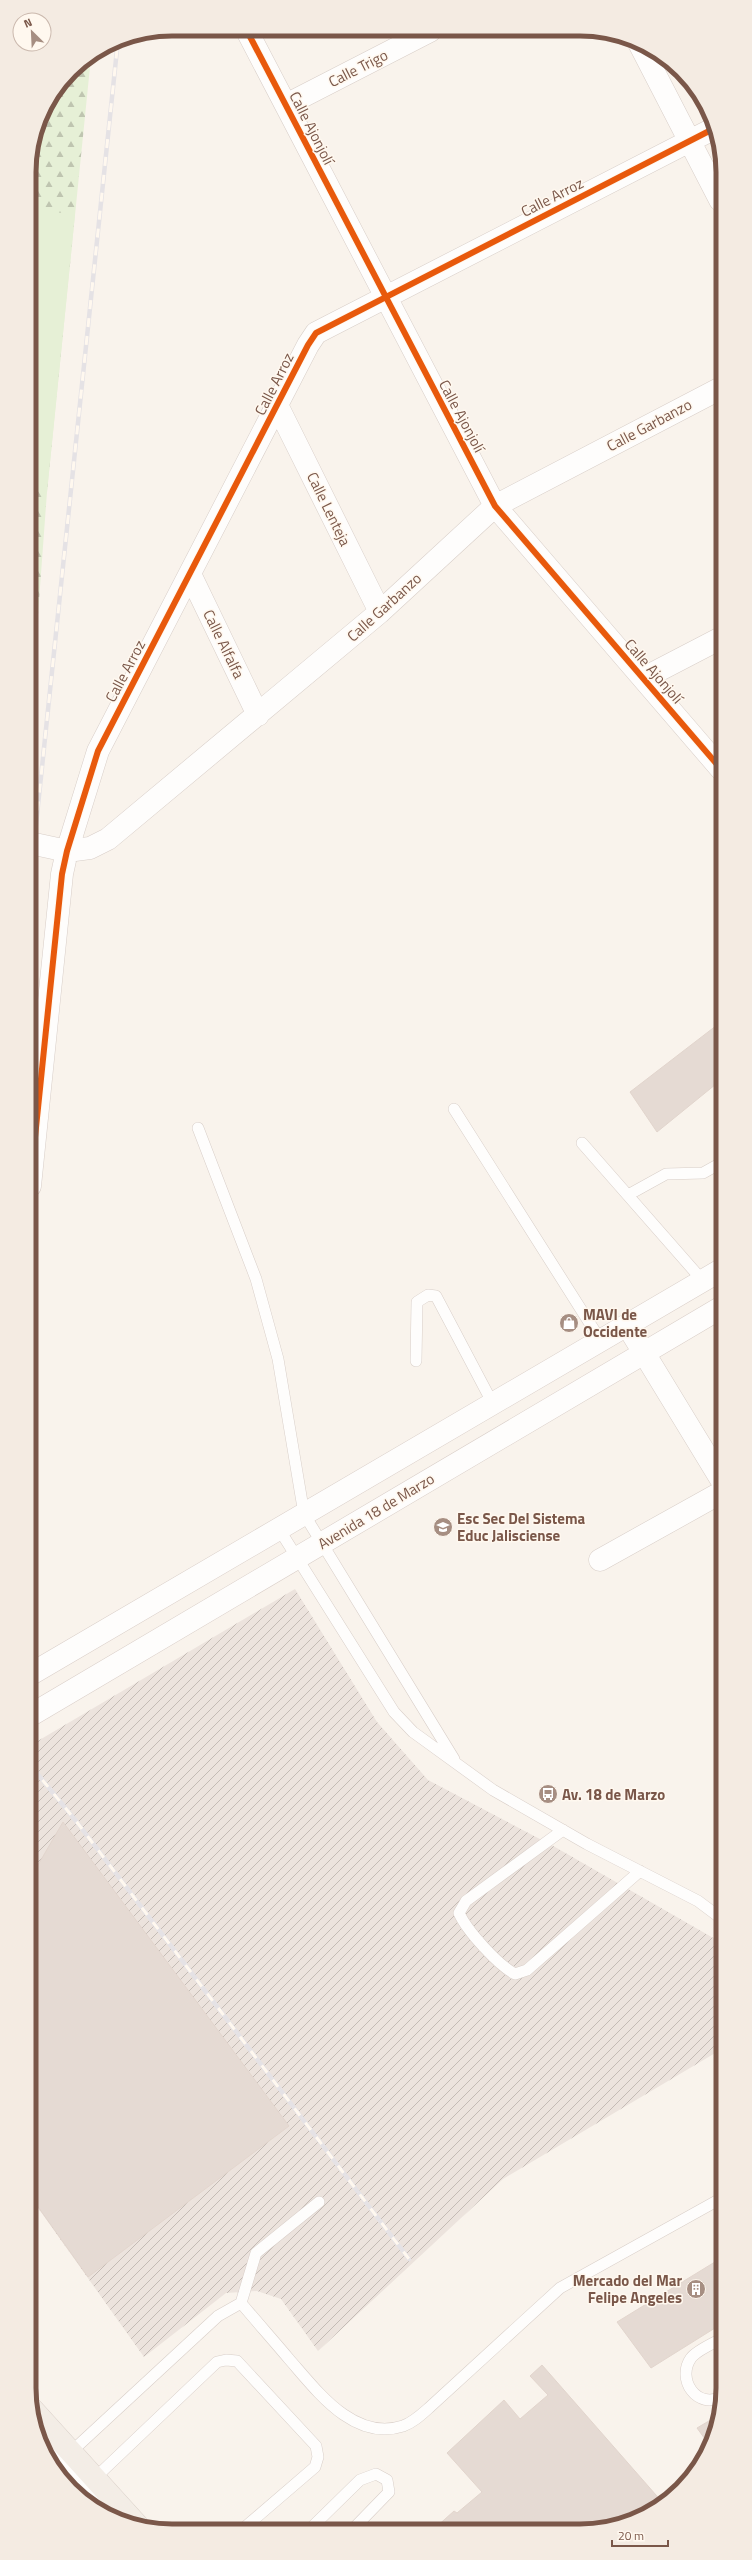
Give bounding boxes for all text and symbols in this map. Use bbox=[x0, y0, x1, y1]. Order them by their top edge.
north arrow bbox=[12, 12, 52, 52]
text: N bbox=[21, 14, 35, 32]
street label: Calle Trigo bbox=[324, 43, 392, 93]
street label: Calle Ajonjolí bbox=[284, 87, 341, 170]
street label: Calle Arroz bbox=[517, 171, 587, 223]
street label: Calle Arroz bbox=[248, 349, 300, 419]
street label: Calle Ajonjolí bbox=[433, 375, 492, 458]
street label: Calle Garbanzo bbox=[602, 393, 696, 457]
street label: Calle Lenteja bbox=[301, 468, 357, 550]
street label: Calle Garbanzo bbox=[342, 567, 427, 647]
street label: Calle Alfalfa bbox=[197, 606, 251, 683]
street label: Calle Ajonjolí bbox=[619, 633, 690, 710]
street label: Calle Arroz bbox=[99, 636, 151, 706]
place label: MAVI de Occidente bbox=[583, 1303, 648, 1343]
shop icon: MAVI de Occidente bbox=[558, 1312, 580, 1334]
street label: Avenida 18 de Marzo bbox=[313, 1467, 439, 1555]
place label: Esc Sec Del Sistema Educ Jalisciense bbox=[457, 1507, 586, 1547]
school or university icon: Esc Sec Del Sistema Educ Jalisciense bbox=[432, 1516, 454, 1538]
bus stop icon: Av. 18 de Marzo bbox=[537, 1783, 559, 1805]
place label: Av. 18 de Marzo bbox=[562, 1783, 665, 1806]
place label: Mercado del Mar Felipe Angeles bbox=[573, 2269, 682, 2309]
building icon: Mercado del Mar Felipe Angeles bbox=[685, 2278, 707, 2300]
scale bar bbox=[612, 2522, 668, 2548]
text: 20 m bbox=[618, 2526, 644, 2545]

